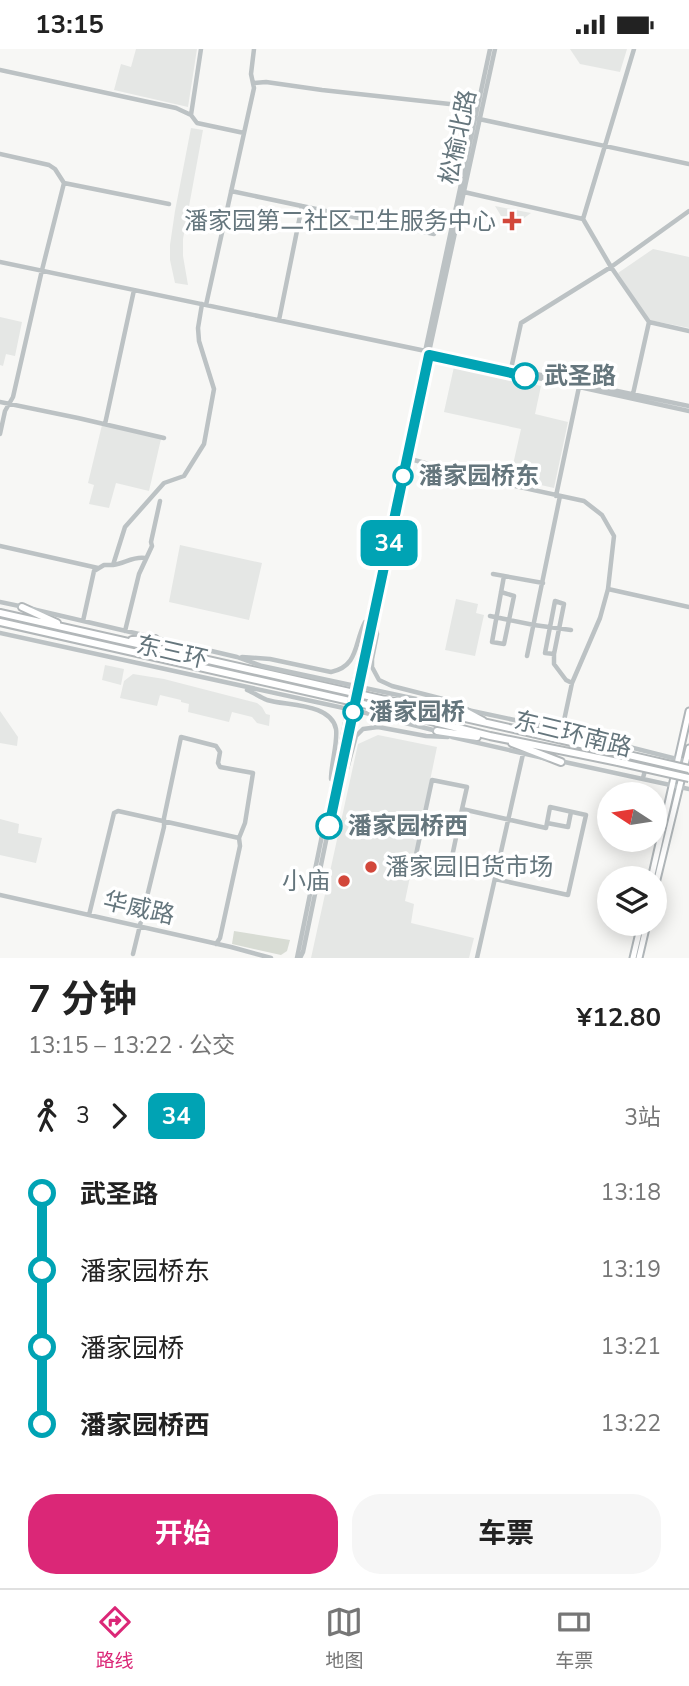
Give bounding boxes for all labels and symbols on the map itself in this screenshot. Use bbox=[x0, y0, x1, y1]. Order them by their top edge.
street label: 松榆北路 bbox=[432, 87, 484, 187]
place label: 潘家园第二社区卫生服务中心 bbox=[184, 205, 496, 237]
marker: 潘家园第二社区卫生服务中心 bbox=[502, 211, 522, 231]
place label: 武圣路 bbox=[544, 360, 616, 392]
marker: 武圣路 bbox=[512, 363, 538, 389]
place label: 潘家园桥东 bbox=[419, 460, 539, 492]
marker: 潘家园桥东 bbox=[393, 466, 413, 486]
line badge: 34 bbox=[358, 520, 420, 566]
street label: 东三环 bbox=[133, 628, 211, 676]
place label: 潘家园桥 bbox=[369, 696, 465, 728]
marker: 潘家园桥 bbox=[343, 702, 363, 722]
street label: 东三环南路 bbox=[511, 704, 635, 764]
north arrow bbox=[597, 782, 667, 852]
place label: 潘家园桥西 bbox=[348, 810, 468, 842]
marker: 潘家园桥西 bbox=[316, 813, 342, 839]
place label: 潘家园旧货市场 bbox=[385, 851, 553, 883]
marker: 潘家园旧货市场 bbox=[363, 859, 379, 875]
place label: 小庙 bbox=[282, 865, 330, 897]
marker: 小庙 bbox=[336, 873, 352, 889]
street label: 华威路 bbox=[100, 884, 178, 932]

